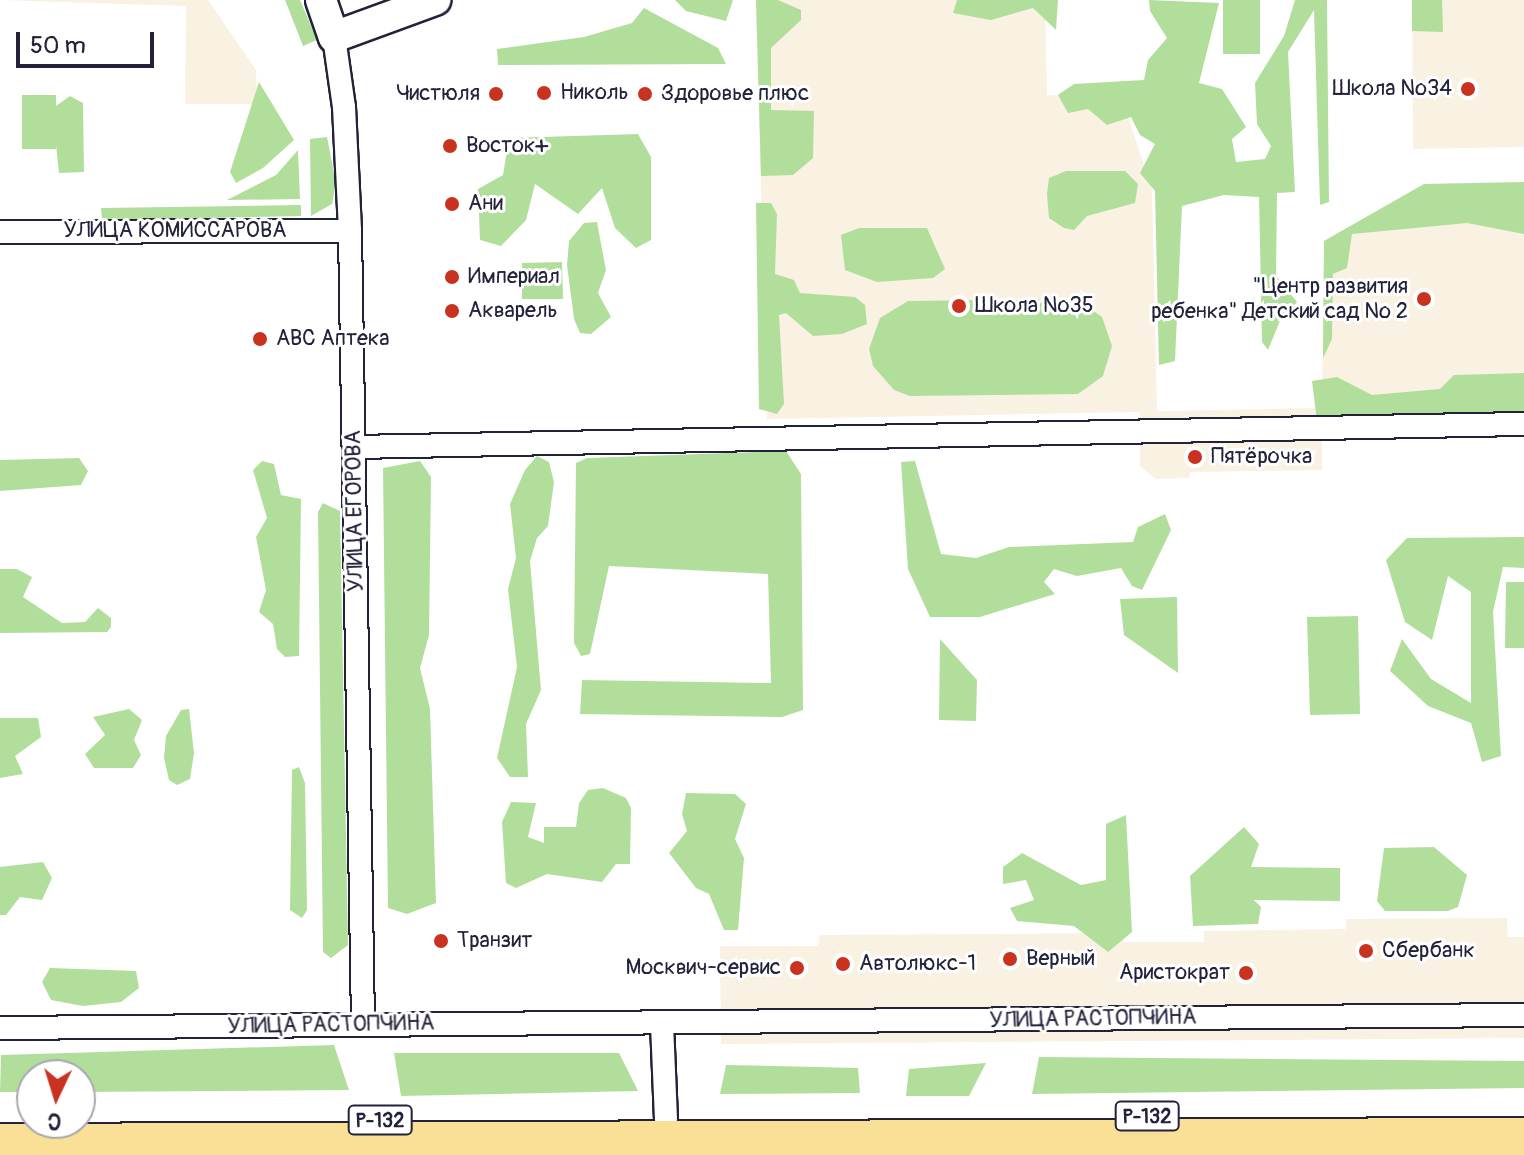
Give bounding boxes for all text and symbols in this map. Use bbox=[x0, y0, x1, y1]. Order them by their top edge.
scale bar bbox=[20, 16, 158, 66]
text: 50 m bbox=[30, 31, 86, 60]
place label: Школа №34 bbox=[1333, 76, 1452, 102]
place label: Николь bbox=[560, 80, 629, 106]
marker: Школа №34 bbox=[1459, 80, 1477, 98]
place label: Чистюля bbox=[396, 81, 480, 107]
place label: Здоровье плюс bbox=[661, 81, 809, 107]
marker: Николь bbox=[535, 84, 553, 102]
marker: Чистюля bbox=[487, 85, 505, 103]
marker: Здоровье плюс bbox=[636, 85, 654, 103]
place label: Восток+ bbox=[466, 133, 548, 159]
marker: Восток+ bbox=[441, 137, 459, 155]
place label: Ани bbox=[468, 191, 503, 217]
marker: Ани bbox=[443, 195, 461, 213]
street label: УЛИЦА КОМИССАРОВА bbox=[64, 218, 286, 244]
place label: Империал bbox=[468, 264, 560, 290]
marker: Империал bbox=[443, 268, 461, 286]
place label: "Центр развития ребенка" Детский сад № 2 bbox=[1151, 273, 1408, 324]
marker: "Центр развития ребенка" Детский сад № 2 bbox=[1415, 290, 1433, 308]
place label: Школа №35 bbox=[975, 293, 1094, 319]
marker: Школа №35 bbox=[950, 297, 968, 315]
place label: Акварель bbox=[468, 298, 558, 324]
marker: Акварель bbox=[443, 302, 461, 320]
place label: ABC Аптека bbox=[276, 326, 389, 352]
marker: ABC Аптека bbox=[251, 330, 269, 348]
street label: УЛИЦА ЕГОРОВА bbox=[340, 430, 370, 592]
place label: Пятёрочка bbox=[1211, 444, 1312, 470]
marker: Пятёрочка bbox=[1186, 448, 1204, 466]
place label: Транзит bbox=[457, 928, 532, 954]
marker: Транзит bbox=[432, 932, 450, 950]
place label: Сбербанк bbox=[1382, 938, 1475, 964]
marker: Сбербанк bbox=[1357, 942, 1375, 960]
place label: Верный bbox=[1026, 946, 1095, 972]
marker: Верный bbox=[1001, 950, 1019, 968]
place label: Автолюкс-1 bbox=[859, 951, 976, 977]
place label: Москвич-сервис bbox=[626, 955, 781, 981]
marker: Автолюкс-1 bbox=[834, 955, 852, 973]
marker: Москвич-сервис bbox=[788, 959, 806, 977]
place label: Аристократ bbox=[1119, 960, 1230, 986]
marker: Аристократ bbox=[1237, 964, 1255, 982]
street label: УЛИЦА РАСТОПЧИНА bbox=[989, 1004, 1197, 1034]
street label: УЛИЦА РАСТОПЧИНА bbox=[227, 1010, 435, 1040]
north arrow bbox=[16, 1059, 96, 1139]
road number: Р-132 bbox=[1113, 1100, 1181, 1132]
road number: Р-132 bbox=[346, 1104, 414, 1136]
text: С bbox=[47, 1107, 62, 1135]

